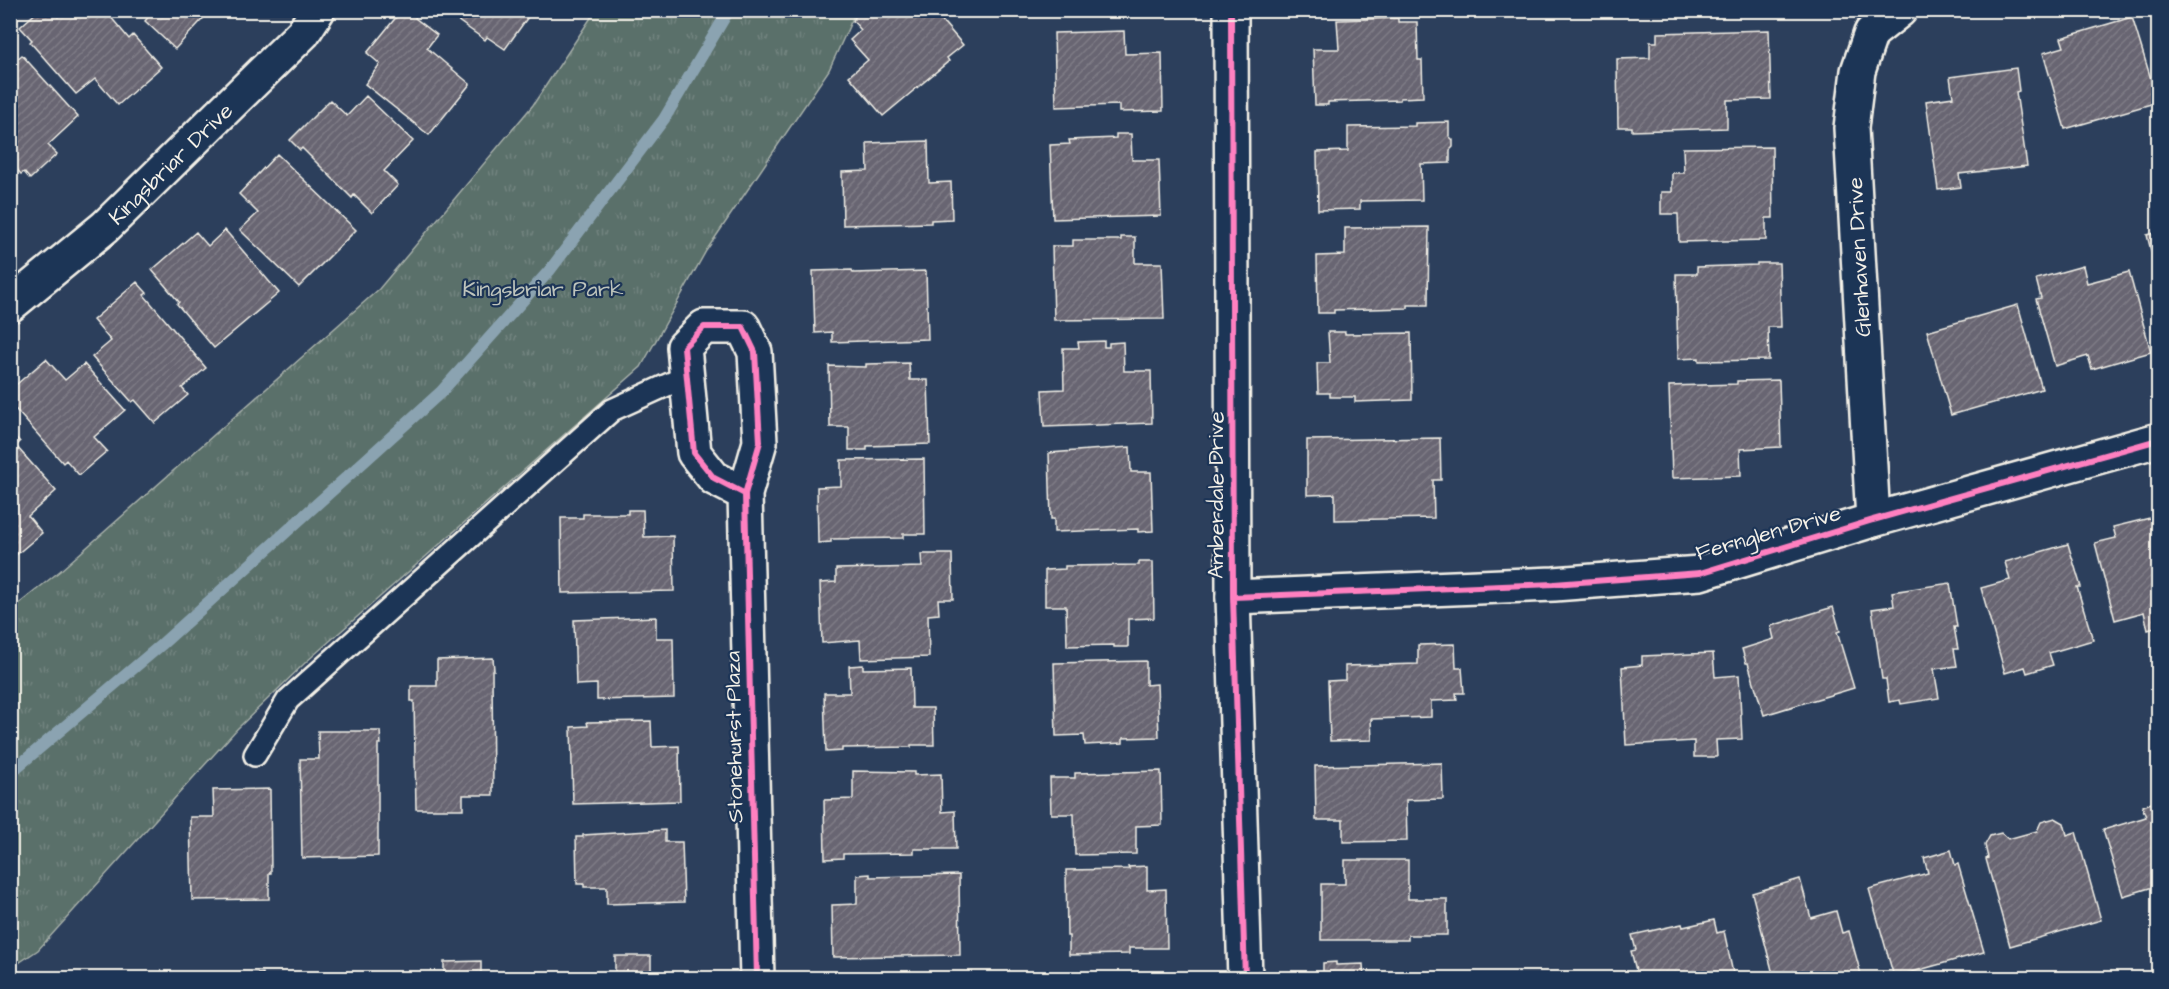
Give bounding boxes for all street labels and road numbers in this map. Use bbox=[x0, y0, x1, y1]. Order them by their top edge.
street label: Kingsbriar Drive bbox=[102, 96, 240, 232]
street label: Glenhaven Drive bbox=[1840, 176, 1879, 338]
street label: Amberdale Drive bbox=[1201, 411, 1232, 579]
street label: Fernglen Drive bbox=[1692, 498, 1845, 570]
street label: Stonehurst Plaza bbox=[718, 651, 751, 823]

